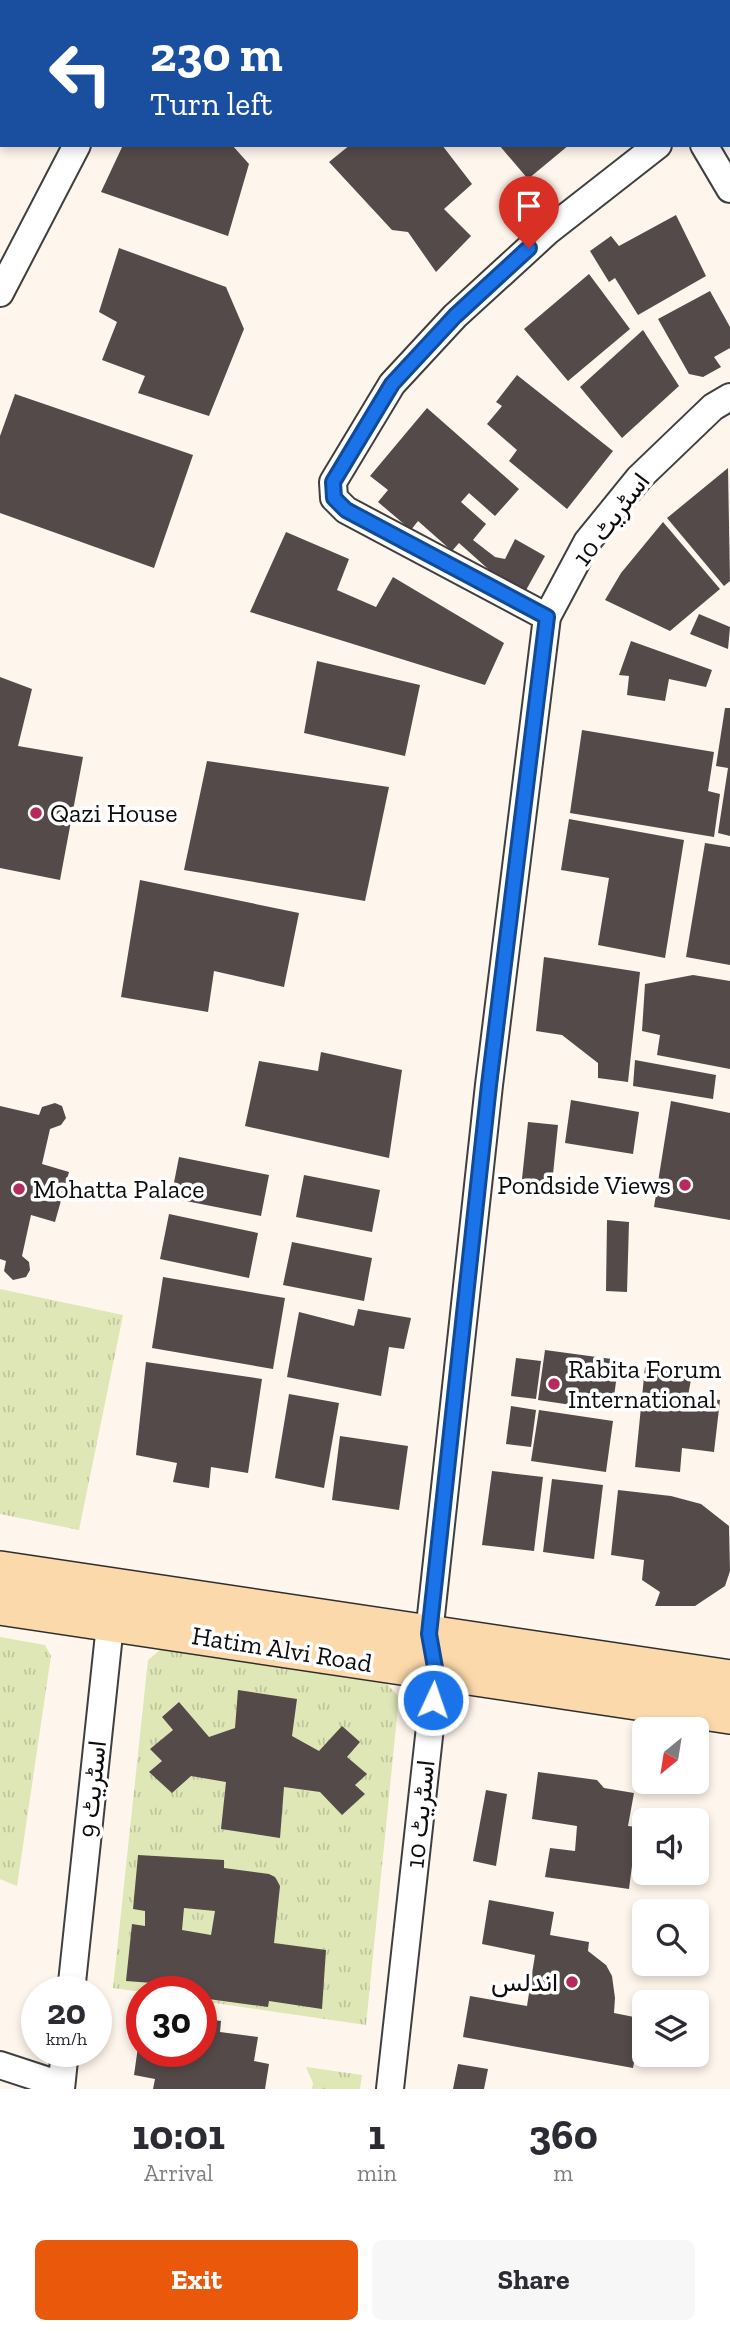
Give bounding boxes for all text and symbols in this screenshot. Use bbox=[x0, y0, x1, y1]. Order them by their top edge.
text: 230 m bbox=[150, 25, 283, 84]
icon: left bbox=[35, 28, 126, 119]
text: Turn left bbox=[150, 85, 272, 123]
pin bbox=[499, 176, 559, 248]
icon: arrive bbox=[510, 187, 548, 225]
street label: اسٹریٹ 10 bbox=[566, 466, 656, 572]
place label: Qazi House bbox=[50, 797, 177, 829]
marker: Qazi House bbox=[28, 805, 44, 821]
place label: Pondside Views bbox=[497, 1169, 671, 1201]
place label: Mohatta Palace bbox=[33, 1173, 205, 1205]
marker: Pondside Views bbox=[677, 1177, 693, 1193]
marker: Mohatta Palace bbox=[11, 1181, 27, 1197]
place label: Rabita Forum International bbox=[568, 1353, 722, 1415]
marker: Rabita Forum International bbox=[546, 1376, 562, 1392]
street label: Hatim Alvi Road bbox=[190, 1619, 374, 1679]
position arrow bbox=[396, 1663, 470, 1737]
north arrow bbox=[632, 1717, 709, 1794]
map controls bbox=[632, 1717, 709, 2067]
street label: اسٹریٹ 9 bbox=[71, 1739, 113, 1839]
street label: اسٹریٹ 10 bbox=[398, 1758, 442, 1870]
button: sound bbox=[632, 1808, 709, 1885]
button: search bbox=[632, 1899, 709, 1976]
place label: اندلس bbox=[491, 1966, 558, 1998]
marker: اندلس bbox=[564, 1974, 580, 1990]
speed limit sign: 30 bbox=[126, 1976, 217, 2067]
button: layers bbox=[632, 1990, 709, 2067]
text: 20 bbox=[47, 1991, 86, 2033]
text: km/h bbox=[46, 2028, 87, 2050]
text: 10:01 bbox=[132, 2109, 225, 2160]
text: 1 bbox=[368, 2109, 385, 2160]
text: 360 bbox=[529, 2109, 598, 2160]
text: Arrival bbox=[144, 2159, 213, 2187]
text: min bbox=[357, 2159, 397, 2187]
text: m bbox=[553, 2159, 573, 2187]
button: Exit bbox=[35, 2240, 358, 2320]
button: Share bbox=[372, 2240, 695, 2320]

